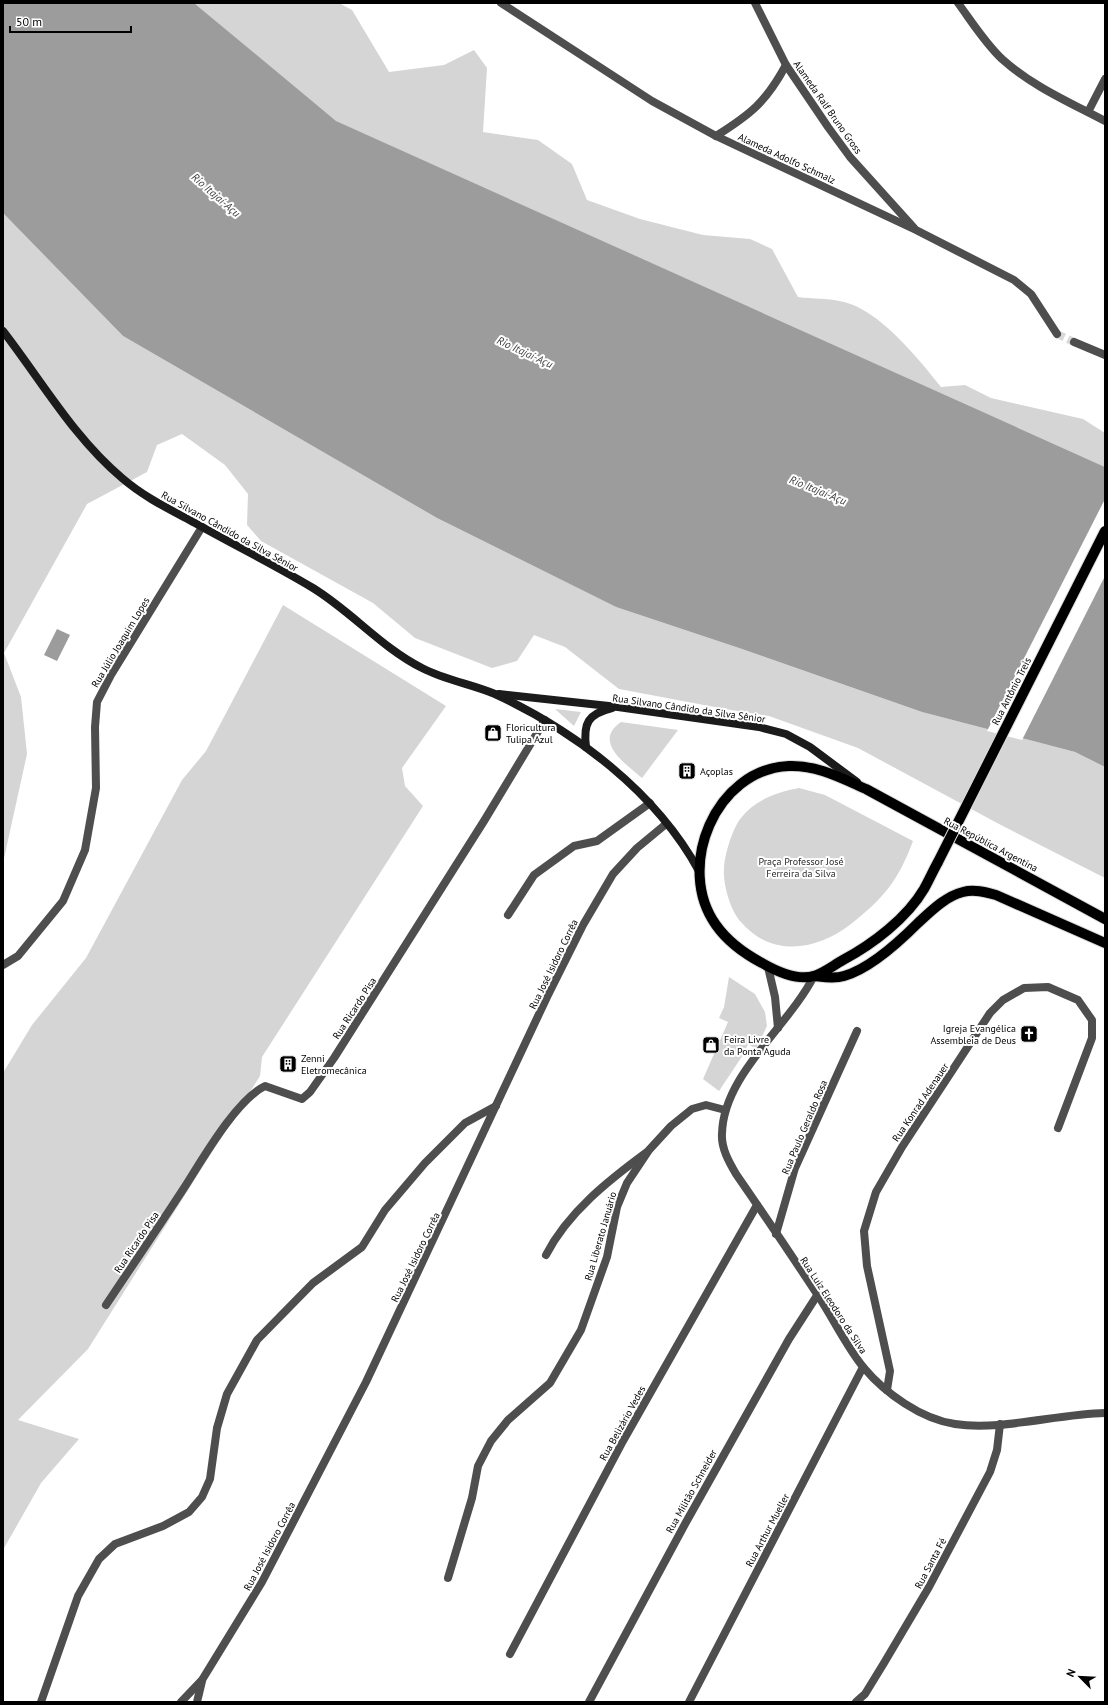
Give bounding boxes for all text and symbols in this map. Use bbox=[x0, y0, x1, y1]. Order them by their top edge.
scale bar bbox=[10, 8, 131, 34]
text: 50 m bbox=[16, 14, 42, 29]
street label: Alameda Ralf Bruno Gross bbox=[790, 58, 865, 156]
street label: Alameda Adolfo Schmalz bbox=[736, 130, 838, 187]
water label: Rio Itajaí-Açu bbox=[189, 170, 244, 220]
water label: Rio Itajaí-Açu bbox=[495, 333, 556, 371]
water label: Rio Itajaí-Açu bbox=[787, 472, 849, 508]
street label: Rua Silvano Cândido da Silva Sênior bbox=[159, 488, 301, 575]
street label: Rua Júlio Joaquim Lopes bbox=[88, 595, 153, 690]
street label: Rua Antônio Treis bbox=[989, 655, 1034, 727]
street label: Rua Silvano Cândido da Silva Sênior bbox=[612, 691, 767, 726]
place label: Floricultura Tulipa Azul bbox=[506, 721, 556, 746]
shop icon: Floricultura Tulipa Azul bbox=[483, 723, 503, 743]
building icon: Açoplas bbox=[677, 761, 697, 781]
place label: Açoplas bbox=[700, 765, 733, 778]
street label: Rua República Argentina bbox=[941, 814, 1040, 875]
park label: Praça Professor José Ferreira da Silva bbox=[758, 855, 844, 880]
street label: Rua José Isidoro Corrêa bbox=[526, 917, 581, 1011]
street label: Rua Ricardo Pisa bbox=[330, 975, 379, 1042]
place label: Igreja Evangélica Assembleia de Deus bbox=[930, 1022, 1016, 1047]
church icon: Igreja Evangélica Assembleia de Deus bbox=[1019, 1024, 1039, 1044]
place label: Feira Livre da Ponta Aguda bbox=[724, 1033, 791, 1058]
shop icon: Feira Livre da Ponta Aguda bbox=[701, 1035, 721, 1055]
place label: Zenni Eletromecânica bbox=[301, 1052, 367, 1077]
building icon: Zenni Eletromecânica bbox=[278, 1054, 298, 1074]
street label: Rua Konrad Adenauer bbox=[889, 1060, 952, 1144]
street label: Rua Paulo Geraldo Rosa bbox=[779, 1078, 830, 1176]
street label: Rua Liberato Januário bbox=[582, 1190, 619, 1282]
street label: Rua Ricardo Pisa bbox=[111, 1209, 162, 1275]
street label: Rua José Isidoro Corrêa bbox=[388, 1210, 443, 1304]
street label: Rua Luiz Eleodoro da Silva bbox=[797, 1254, 870, 1356]
street label: Rua Belizário Vedes bbox=[597, 1384, 648, 1463]
street label: Rua Militão Schneider bbox=[663, 1447, 720, 1535]
street label: Rua Arthur Mueller bbox=[743, 1491, 793, 1569]
street label: Rua José Isidoro Corrêa bbox=[241, 1500, 298, 1593]
street label: Rua Santa Fé bbox=[912, 1536, 949, 1591]
north arrow bbox=[1060, 1657, 1100, 1697]
text: N bbox=[1063, 1667, 1079, 1679]

